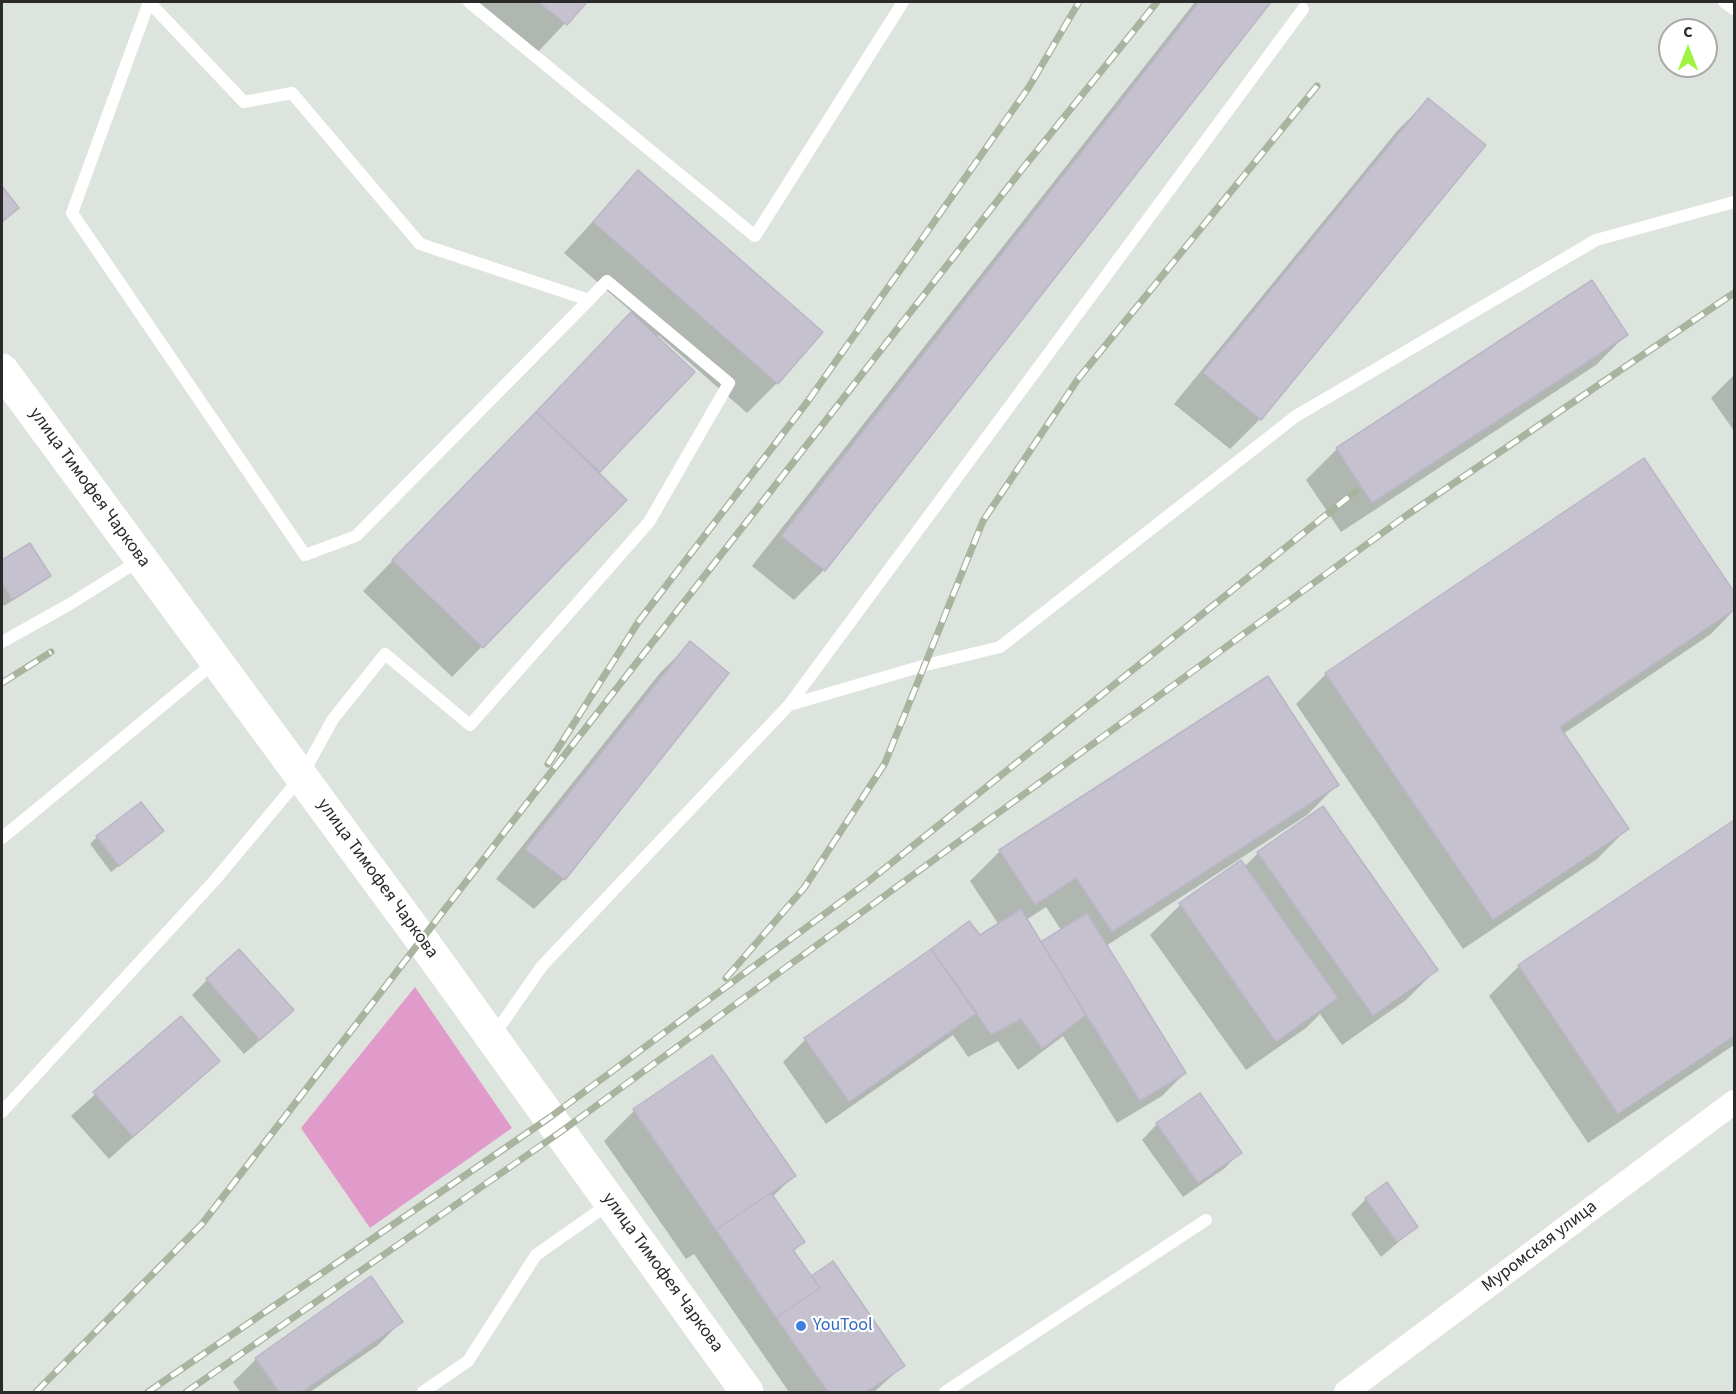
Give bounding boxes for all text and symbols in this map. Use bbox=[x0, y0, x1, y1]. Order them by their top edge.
north arrow bbox=[1658, 18, 1718, 78]
text: С bbox=[1683, 21, 1693, 43]
street label: улица Тимофея Чаркова bbox=[24, 404, 154, 572]
street label: улица Тимофея Чаркова bbox=[312, 795, 442, 963]
street label: улица Тимофея Чаркова bbox=[597, 1189, 727, 1357]
street label: Муромская улица bbox=[1478, 1197, 1602, 1297]
place label: YouTool bbox=[813, 1315, 873, 1337]
marker: YouTool bbox=[794, 1319, 808, 1333]

